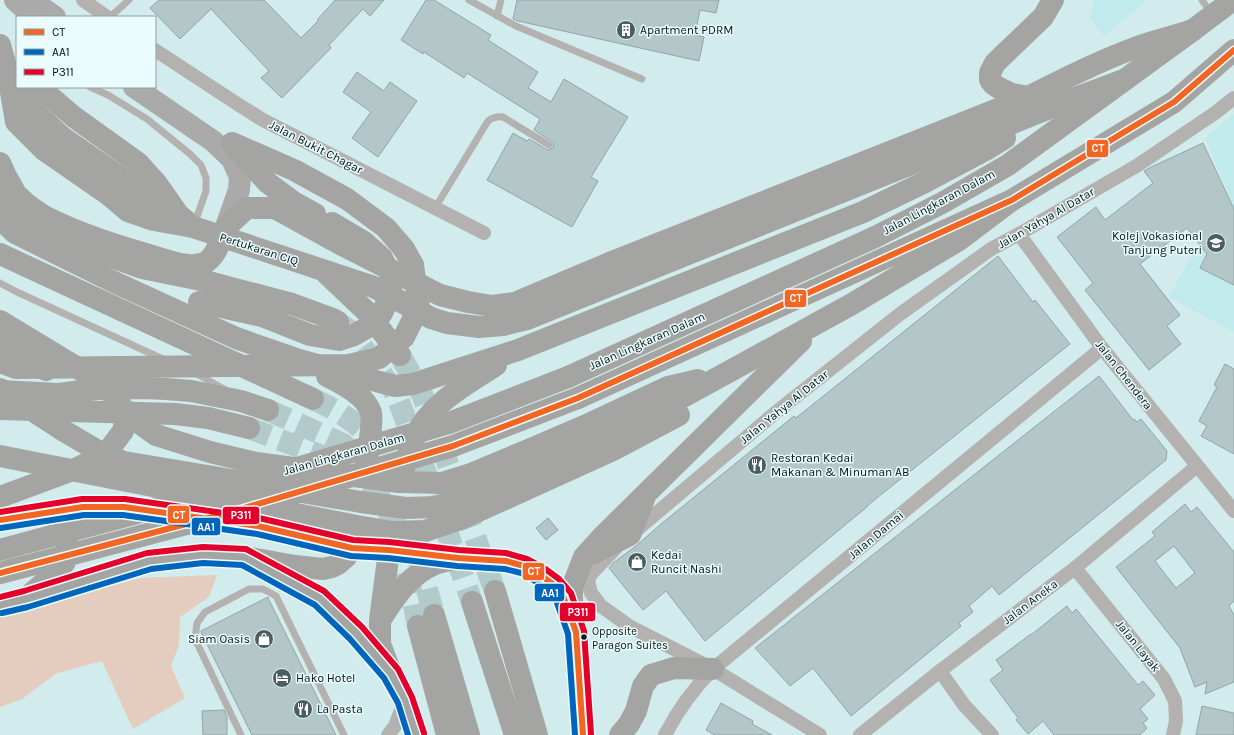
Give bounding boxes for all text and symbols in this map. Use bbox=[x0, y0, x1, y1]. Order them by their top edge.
legend bbox=[16, 16, 156, 88]
building icon: Apartment PDRM bbox=[615, 19, 637, 41]
place label: Apartment PDRM bbox=[640, 23, 733, 37]
text: CT bbox=[52, 25, 65, 39]
text: AA1 bbox=[52, 45, 70, 59]
text: P311 bbox=[52, 65, 74, 79]
street label: Jalan Bukit Chagar bbox=[267, 117, 366, 177]
line badge: CT bbox=[1086, 139, 1109, 158]
text: CT bbox=[1092, 142, 1105, 155]
street label: Jalan Lingkaran Dalam bbox=[881, 167, 997, 237]
street label: Jalan Yahya Al Datar bbox=[995, 184, 1097, 251]
place label: Kolej Vokasional Tanjung Puteri bbox=[1112, 229, 1202, 257]
street label: Pertukaran CIQ bbox=[218, 230, 300, 268]
school or university icon: Kolej Vokasional Tanjung Puteri bbox=[1205, 232, 1227, 254]
line badge: CT bbox=[784, 289, 807, 308]
text: CT bbox=[790, 292, 803, 305]
street label: Jalan Lingkaran Dalam bbox=[587, 309, 707, 373]
street label: Jalan Chendera bbox=[1093, 338, 1155, 412]
street label: Jalan Yahya Al Datar bbox=[737, 367, 831, 447]
street label: Jalan Lingkaran Dalam bbox=[282, 430, 406, 478]
place label: Restoran Kedai Makanan & Minuman AB bbox=[771, 451, 909, 479]
restaurant icon: Restoran Kedai Makanan & Minuman AB bbox=[746, 454, 768, 476]
line badge: CT bbox=[167, 505, 190, 524]
line badge: P311 bbox=[222, 506, 260, 525]
street label: Jalan Damai bbox=[846, 508, 906, 562]
text: CT bbox=[173, 509, 186, 522]
text: P311 bbox=[230, 509, 252, 522]
line badge: AA1 bbox=[191, 517, 221, 536]
text: AA1 bbox=[197, 521, 215, 534]
place label: Kedai Runcit Nashi bbox=[651, 548, 722, 576]
shop icon: Kedai Runcit Nashi bbox=[626, 551, 648, 573]
line badge: CT bbox=[522, 562, 545, 581]
text: CT bbox=[528, 565, 541, 578]
street label: Jalan Aneka bbox=[1000, 577, 1060, 627]
line badge: AA1 bbox=[534, 583, 565, 602]
text: AA1 bbox=[541, 587, 559, 600]
line badge: P311 bbox=[559, 602, 596, 622]
text: P311 bbox=[567, 606, 589, 619]
street label: Jalan Layak bbox=[1113, 617, 1163, 675]
place label: Opposite Paragon Suites bbox=[592, 625, 668, 652]
shop icon: Siam Oasis bbox=[253, 628, 275, 650]
place label: Siam Oasis bbox=[188, 632, 250, 646]
marker: Opposite Paragon Suites bbox=[579, 632, 589, 642]
hotel icon: Hako Hotel bbox=[271, 667, 293, 689]
place label: Hako Hotel bbox=[296, 671, 355, 685]
restaurant icon: La Pasta bbox=[292, 698, 314, 720]
place label: La Pasta bbox=[317, 702, 363, 716]

